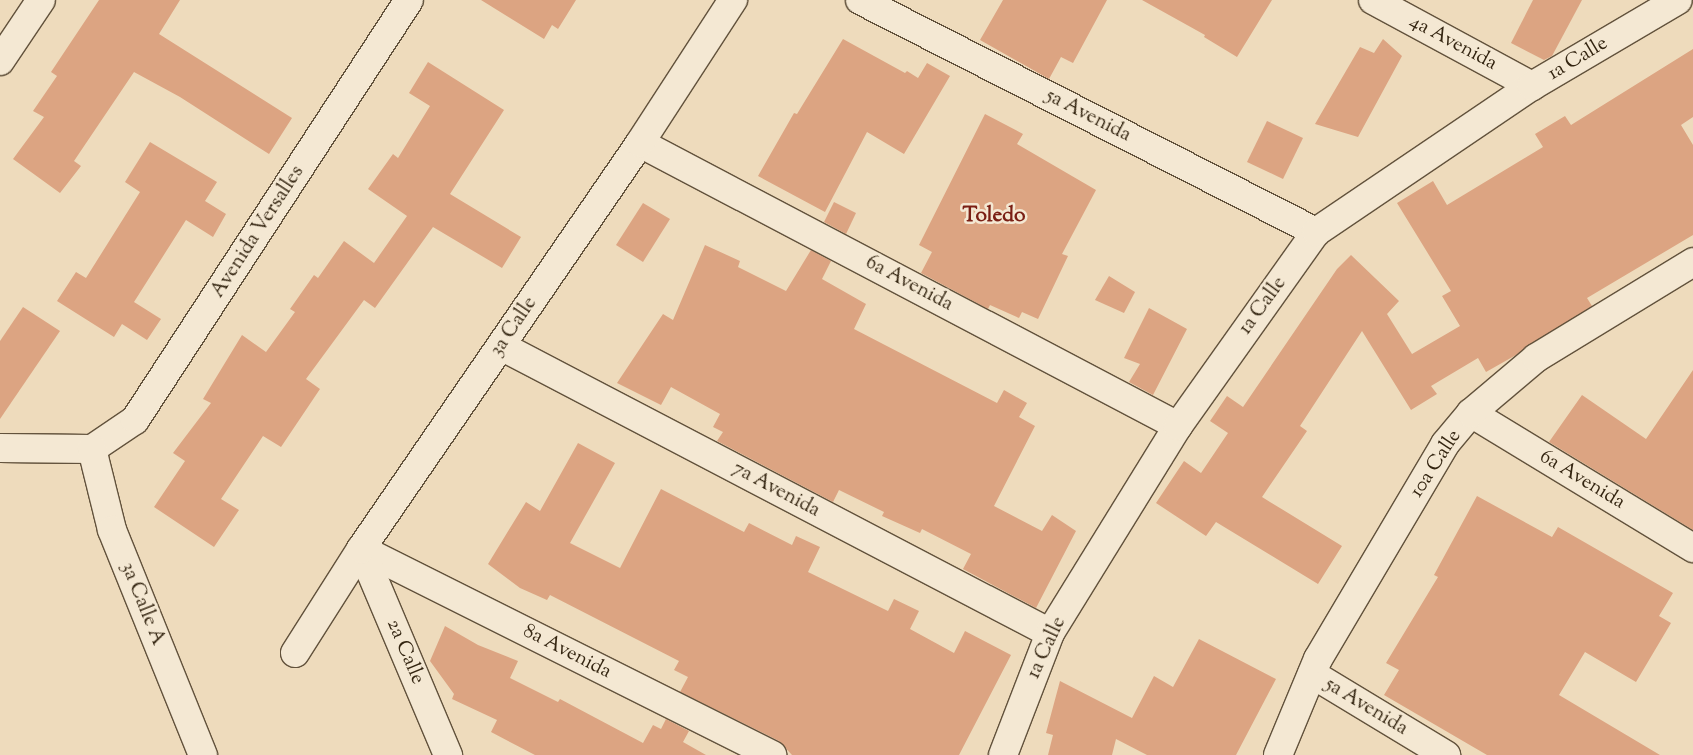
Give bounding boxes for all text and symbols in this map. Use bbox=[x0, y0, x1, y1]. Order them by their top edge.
street label: 4a Avenida bbox=[1405, 10, 1501, 76]
street label: 1a Calle bbox=[1544, 32, 1612, 86]
street label: 5a Avenida bbox=[1041, 84, 1135, 148]
street label: Avenida Versalles bbox=[206, 161, 310, 303]
district label: Toledo bbox=[963, 203, 1025, 229]
street label: 6a Avenida bbox=[861, 251, 957, 317]
street label: 1a Calle bbox=[1234, 272, 1292, 340]
street label: 3a Calle bbox=[485, 293, 543, 361]
street label: 10a Calle bbox=[1405, 426, 1467, 502]
street label: 6a Avenida bbox=[1535, 445, 1629, 515]
street label: 7a Avenida bbox=[728, 457, 824, 523]
street label: 3a Calle A bbox=[115, 559, 169, 649]
street label: 1a Calle bbox=[1022, 613, 1072, 683]
street label: 2a Calle bbox=[381, 616, 429, 688]
street label: 8a Avenida bbox=[519, 620, 615, 684]
street label: 5a Avenida bbox=[1320, 673, 1412, 741]

